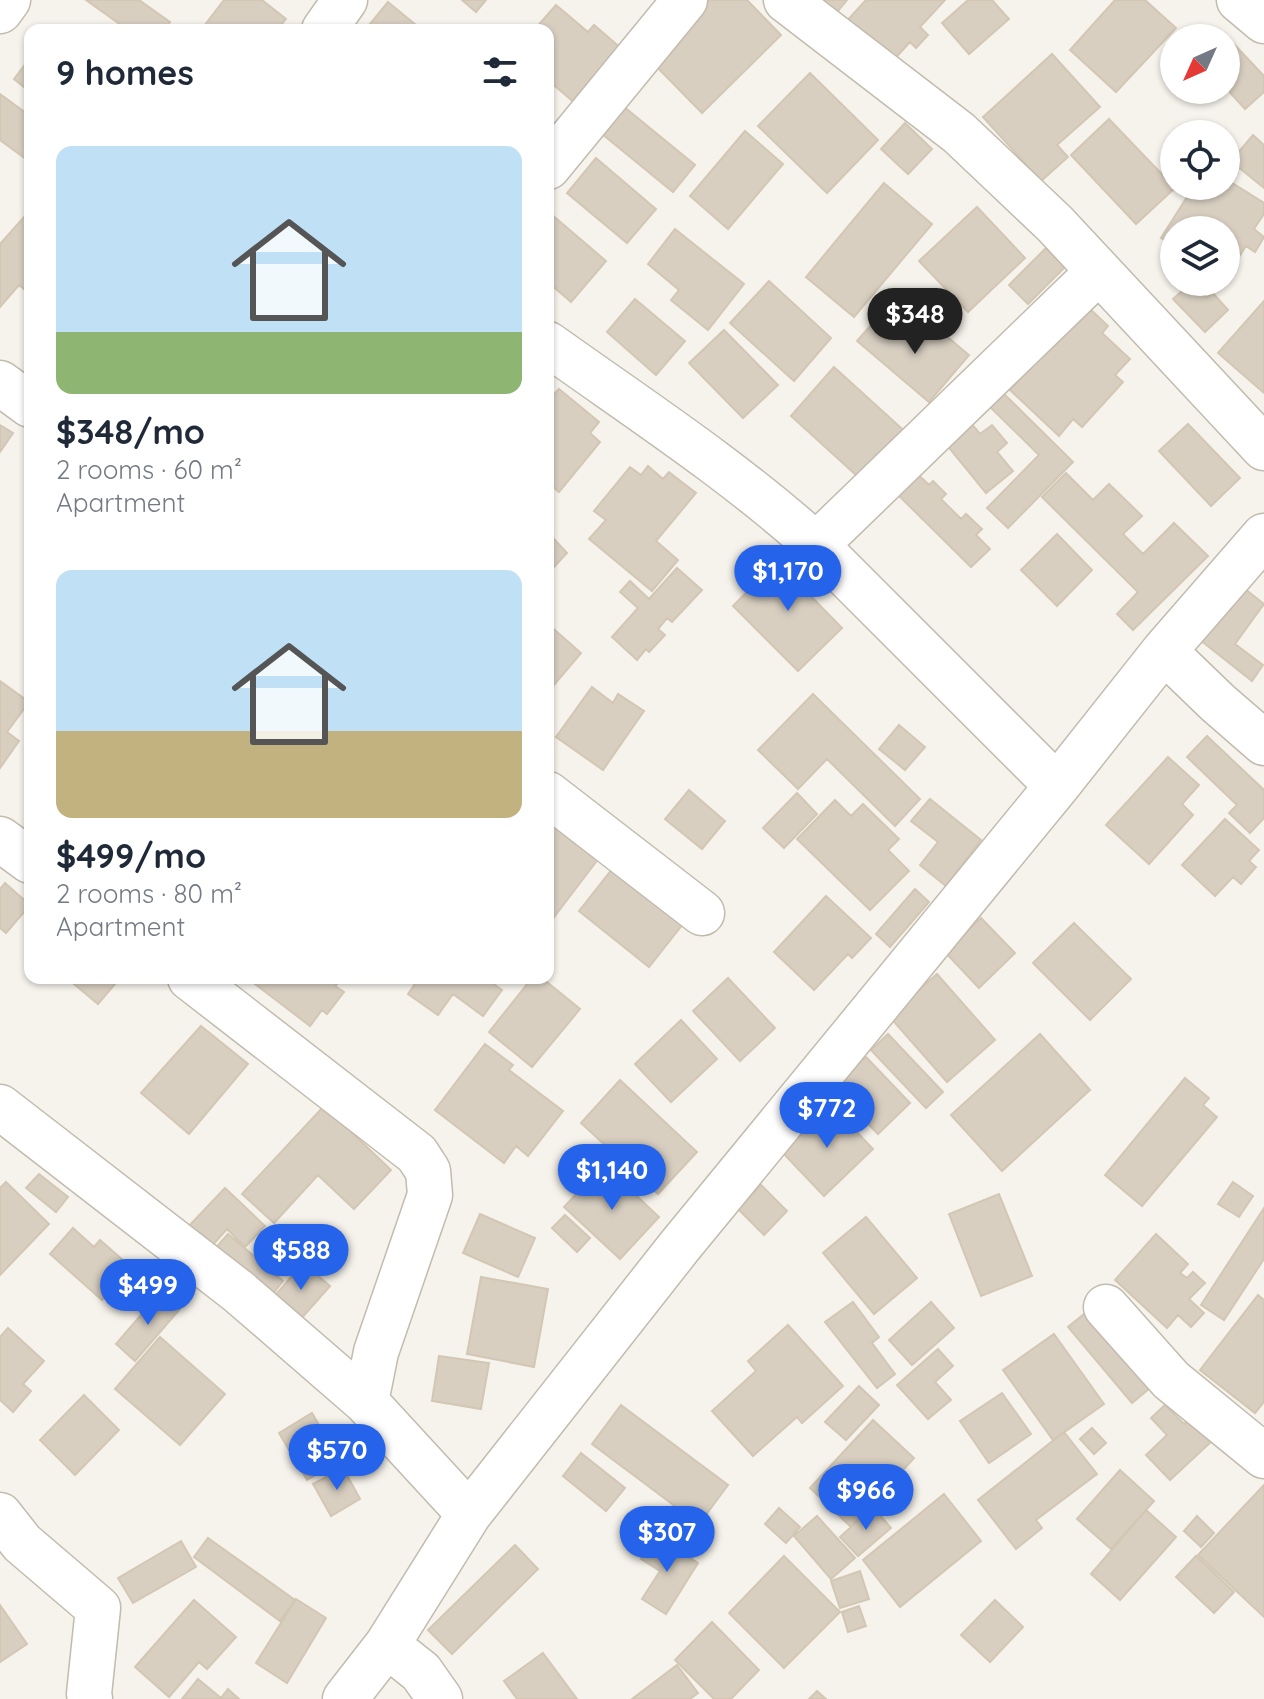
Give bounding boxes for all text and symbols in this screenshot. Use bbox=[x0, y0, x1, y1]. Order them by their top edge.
north arrow bbox=[1160, 24, 1240, 104]
map controls bbox=[1160, 24, 1240, 296]
icon: filters bbox=[478, 50, 522, 94]
text: 9 homes bbox=[56, 51, 194, 94]
button: locate bbox=[1160, 120, 1240, 200]
icon: home bbox=[217, 198, 361, 342]
button: layers bbox=[1160, 216, 1240, 296]
pin: $348 bbox=[868, 288, 962, 356]
text: $348 bbox=[885, 297, 945, 330]
text: $348/mo bbox=[56, 410, 205, 453]
text: 2 rooms · 60 m² bbox=[56, 453, 242, 486]
text: Apartment bbox=[56, 486, 185, 519]
pin: $1,170 bbox=[723, 545, 853, 613]
text: $1,170 bbox=[752, 554, 824, 587]
icon: home bbox=[217, 622, 361, 766]
text: $499/mo bbox=[56, 834, 206, 877]
text: 2 rooms · 80 m² bbox=[56, 877, 242, 910]
text: Apartment bbox=[56, 910, 185, 943]
pin: $772 bbox=[780, 1082, 874, 1150]
text: $772 bbox=[798, 1091, 856, 1124]
pin: $1,140 bbox=[547, 1144, 677, 1212]
text: $1,140 bbox=[576, 1153, 648, 1186]
pin: $588 bbox=[254, 1224, 348, 1292]
text: $588 bbox=[272, 1233, 331, 1266]
pin: $499 bbox=[101, 1259, 195, 1327]
text: $499 bbox=[118, 1268, 178, 1301]
pin: $570 bbox=[290, 1424, 384, 1492]
text: $570 bbox=[307, 1433, 367, 1466]
pin: $966 bbox=[819, 1464, 913, 1532]
text: $966 bbox=[836, 1473, 896, 1506]
pin: $307 bbox=[620, 1506, 714, 1574]
text: $307 bbox=[638, 1515, 696, 1548]

